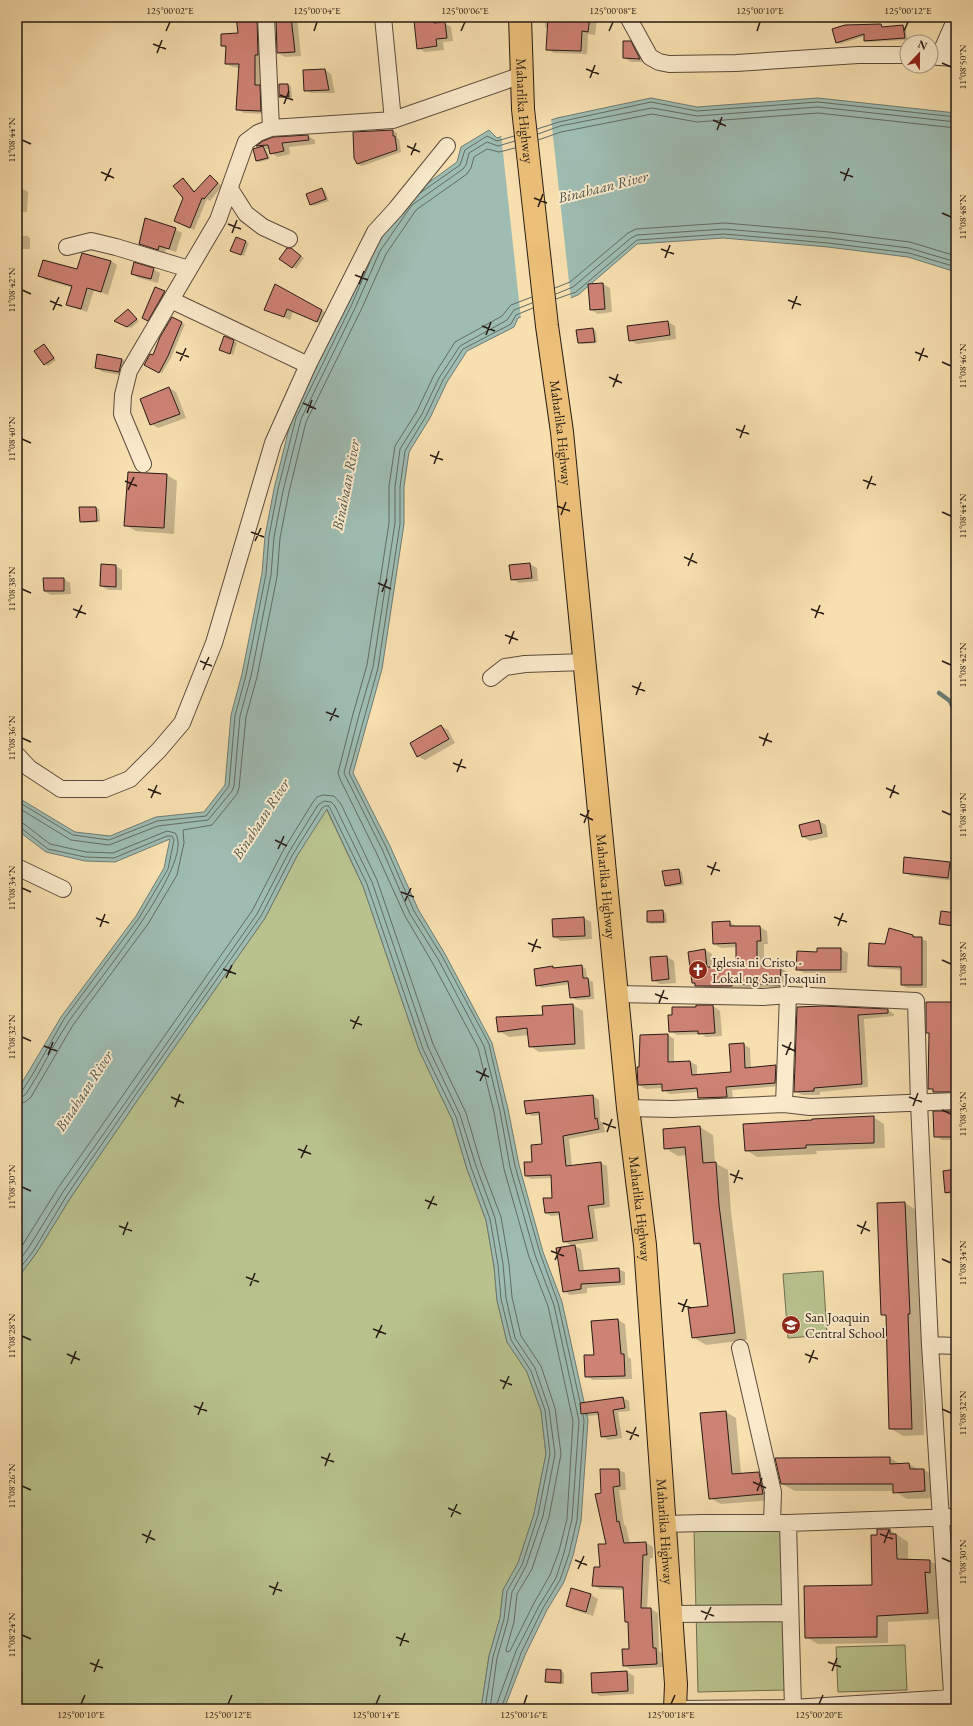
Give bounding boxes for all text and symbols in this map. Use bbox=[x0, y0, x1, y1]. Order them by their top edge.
text: 125°00'02"E bbox=[146, 4, 194, 17]
text: 125°00'04"E bbox=[293, 4, 341, 17]
text: 125°00'06"E bbox=[441, 4, 489, 17]
text: 125°00'08"E bbox=[589, 4, 637, 17]
text: 125°00'10"E bbox=[736, 4, 784, 17]
text: 125°00'12"E bbox=[884, 4, 932, 17]
north arrow bbox=[899, 34, 939, 74]
text: N bbox=[916, 37, 930, 53]
text: 11°08'50"N bbox=[956, 44, 969, 89]
street label: Maharlika Highway bbox=[512, 58, 538, 165]
text: 11°08'44"N bbox=[5, 117, 18, 162]
water label: Binahaan River bbox=[555, 166, 651, 207]
text: 11°08'48"N bbox=[956, 194, 969, 239]
text: 11°08'42"N bbox=[5, 267, 18, 312]
text: 11°08'46"N bbox=[956, 343, 969, 388]
street label: Maharlika Highway bbox=[546, 379, 576, 487]
text: 11°08'40"N bbox=[5, 416, 18, 461]
water label: Binahaan River bbox=[327, 437, 364, 533]
text: 11°08'44"N bbox=[956, 493, 969, 538]
text: 11°08'38"N bbox=[5, 566, 18, 611]
text: 11°08'42"N bbox=[956, 642, 969, 687]
text: 11°08'36"N bbox=[5, 715, 18, 760]
water label: Binahaan River bbox=[227, 774, 294, 863]
text: 11°08'40"N bbox=[956, 792, 969, 837]
street label: Maharlika Highway bbox=[592, 833, 621, 941]
text: 11°08'34"N bbox=[5, 865, 18, 910]
text: 11°08'38"N bbox=[956, 941, 969, 986]
place label: Iglesia ni Cristo - Lokal ng San Joaquin bbox=[712, 953, 827, 987]
church icon: Iglesia ni Cristo - Lokal ng San Joaquin bbox=[687, 959, 709, 981]
text: 11°08'32"N bbox=[5, 1014, 18, 1059]
water label: Binahaan River bbox=[50, 1046, 117, 1135]
text: 11°08'36"N bbox=[956, 1091, 969, 1136]
street label: Maharlika Highway bbox=[625, 1155, 655, 1263]
text: 11°08'30"N bbox=[5, 1164, 18, 1209]
text: 11°08'34"N bbox=[956, 1240, 969, 1285]
place label: San Joaquin Central School bbox=[805, 1308, 886, 1342]
text: 11°08'28"N bbox=[5, 1313, 18, 1358]
school or university icon: San Joaquin Central School bbox=[780, 1314, 802, 1336]
text: 11°08'32"N bbox=[956, 1390, 969, 1435]
text: 11°08'26"N bbox=[5, 1463, 18, 1508]
street label: Maharlika Highway bbox=[653, 1478, 678, 1586]
text: 11°08'30"N bbox=[956, 1539, 969, 1584]
text: 11°08'24"N bbox=[5, 1612, 18, 1657]
text: 125°00'10"E bbox=[57, 1708, 105, 1721]
text: 125°00'12"E bbox=[204, 1708, 252, 1721]
text: 125°00'14"E bbox=[352, 1708, 400, 1721]
text: 125°00'16"E bbox=[500, 1708, 548, 1721]
text: 125°00'18"E bbox=[647, 1708, 695, 1721]
text: 125°00'20"E bbox=[795, 1708, 843, 1721]

